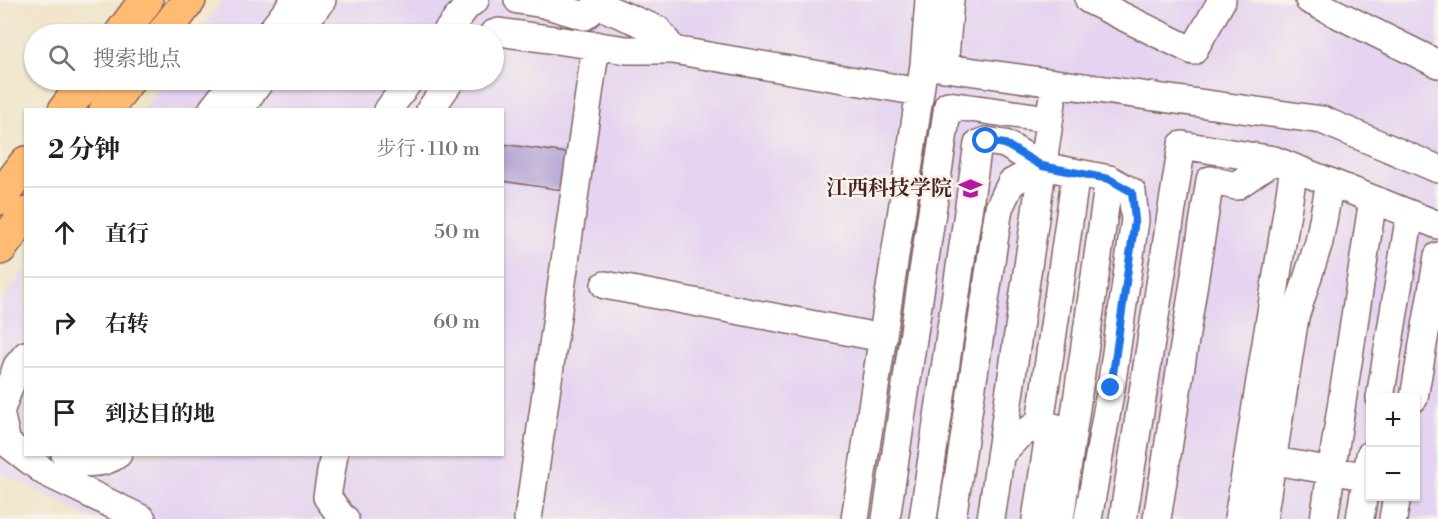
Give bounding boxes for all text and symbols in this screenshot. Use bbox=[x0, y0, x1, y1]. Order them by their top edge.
search box bbox=[24, 24, 504, 90]
icon: search bbox=[45, 41, 78, 74]
text: 搜索地点 bbox=[93, 46, 181, 73]
route start bbox=[972, 127, 998, 153]
text: 2 分钟 bbox=[48, 134, 120, 166]
text: 步行 · 110 m bbox=[376, 137, 480, 162]
place label: 江西科技学院 bbox=[826, 176, 952, 202]
school or university icon: 江西科技学院 bbox=[957, 176, 983, 202]
icon: ahead bbox=[48, 216, 81, 249]
text: 50 m bbox=[434, 220, 480, 245]
text: 直行 bbox=[105, 221, 149, 248]
icon: right bbox=[48, 306, 81, 339]
text: 60 m bbox=[433, 310, 480, 335]
text: 右转 bbox=[105, 311, 149, 338]
route end bbox=[1097, 374, 1123, 400]
map controls bbox=[1366, 393, 1420, 501]
button: + bbox=[1366, 393, 1420, 447]
icon: arrive bbox=[48, 396, 81, 429]
text: 到达目的地 bbox=[105, 401, 215, 428]
button: − bbox=[1366, 447, 1420, 501]

